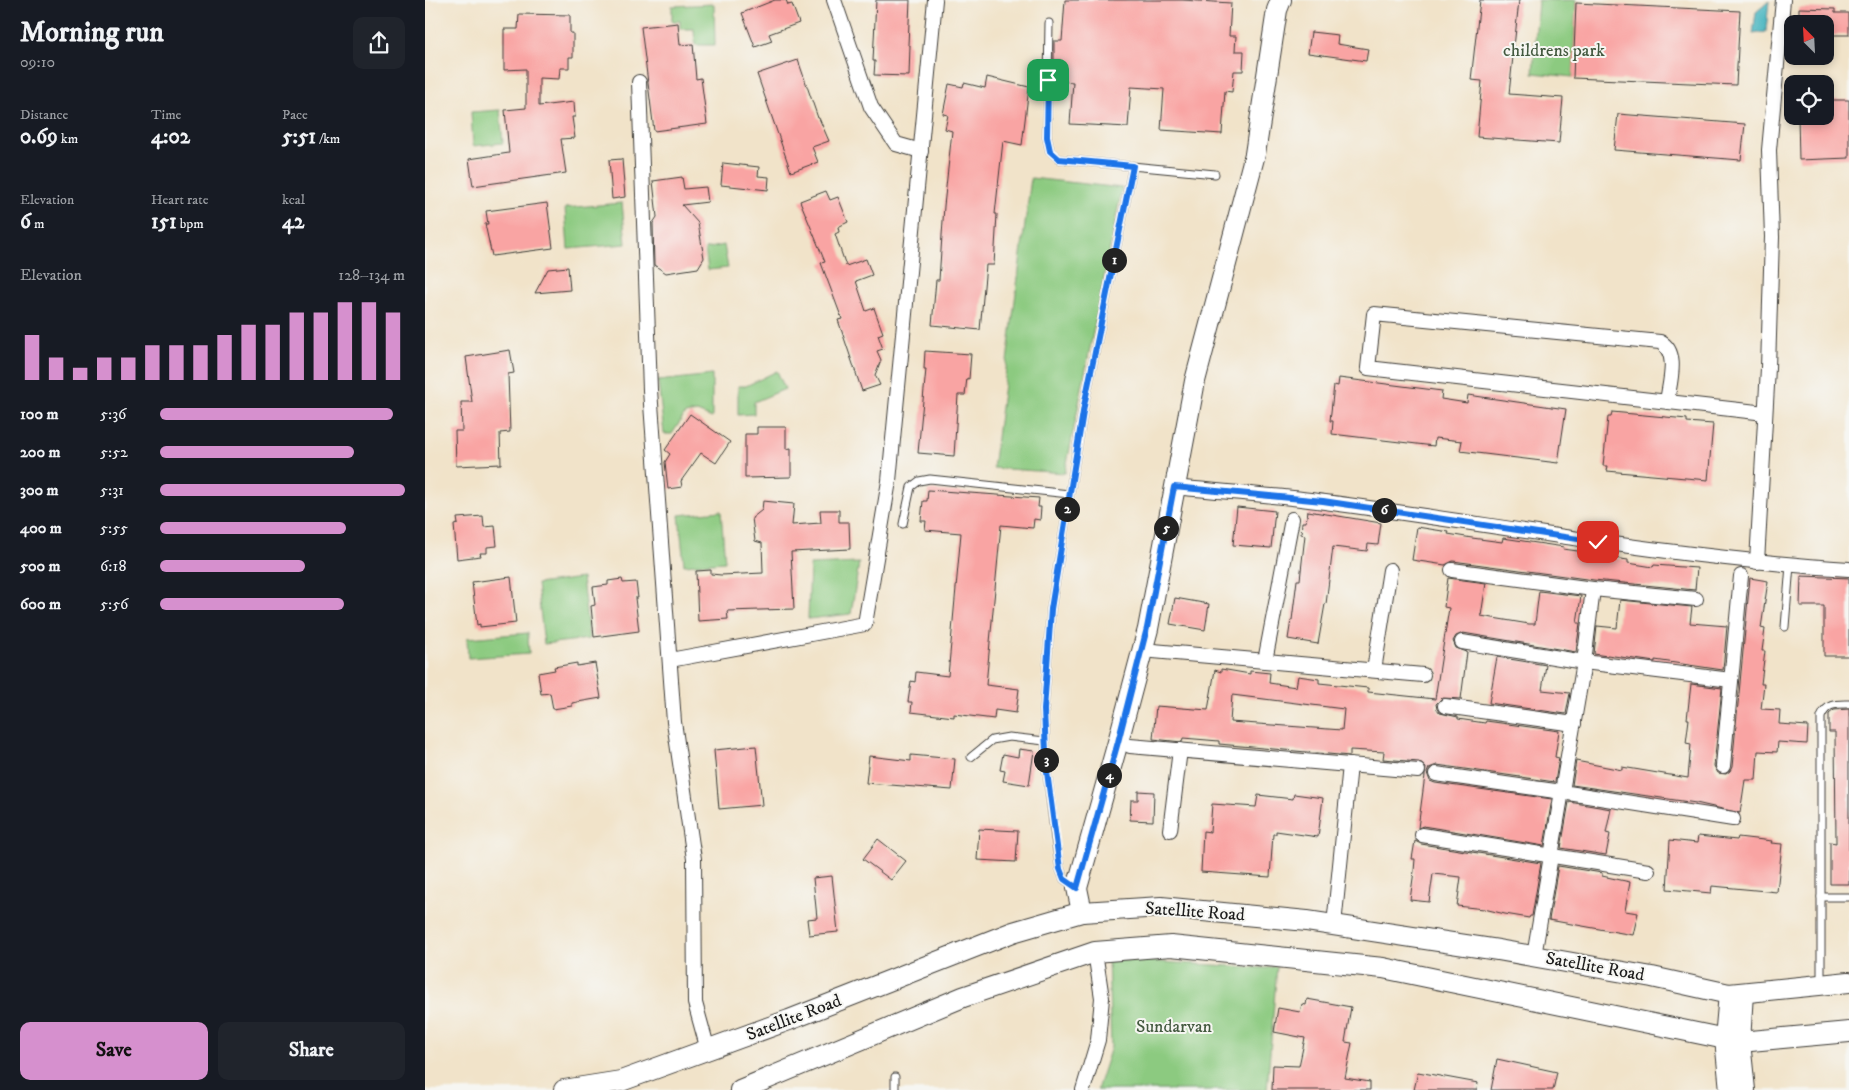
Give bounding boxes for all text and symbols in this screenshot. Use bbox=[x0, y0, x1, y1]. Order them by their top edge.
text: Morning run bbox=[20, 15, 164, 50]
north arrow bbox=[1784, 15, 1834, 65]
map controls bbox=[1784, 15, 1834, 125]
button: share bbox=[353, 17, 405, 69]
park label: childrens park bbox=[1503, 40, 1605, 62]
text: 09:10 bbox=[20, 52, 55, 72]
pin bbox=[1027, 59, 1069, 101]
icon: arrive bbox=[1034, 66, 1062, 94]
button: locate bbox=[1784, 75, 1834, 125]
text: Distance bbox=[20, 106, 68, 124]
text: Time bbox=[151, 106, 181, 124]
text: Pace bbox=[282, 106, 308, 124]
text: 0.69 bbox=[20, 124, 58, 150]
text: 4:02 bbox=[151, 124, 190, 150]
text: 5:51 bbox=[282, 124, 316, 150]
text: km bbox=[58, 130, 78, 148]
text: /km bbox=[316, 130, 340, 148]
text: Elevation bbox=[20, 191, 74, 209]
text: Heart rate bbox=[151, 191, 208, 209]
text: kcal bbox=[282, 191, 305, 209]
text: 6 bbox=[20, 209, 31, 235]
text: 151 bbox=[151, 209, 177, 235]
text: 42 bbox=[282, 209, 304, 235]
text: m bbox=[31, 215, 44, 233]
text: bpm bbox=[177, 215, 204, 233]
pin: 1 bbox=[1101, 248, 1127, 272]
text: 1 bbox=[1112, 251, 1117, 269]
text: Elevation bbox=[20, 265, 82, 285]
text: 128–134 m bbox=[338, 265, 405, 285]
text: 100 m bbox=[20, 404, 59, 424]
text: 5:36 bbox=[100, 404, 126, 424]
text: 200 m bbox=[20, 442, 61, 462]
text: 5:52 bbox=[100, 442, 128, 462]
text: 300 m bbox=[20, 480, 59, 500]
text: 5:31 bbox=[100, 480, 124, 500]
pin: 2 bbox=[1055, 496, 1079, 522]
pin: 6 bbox=[1371, 498, 1397, 522]
text: 2 bbox=[1064, 500, 1071, 518]
text: 6 bbox=[1381, 501, 1388, 519]
pin: 5 bbox=[1153, 516, 1179, 540]
text: 400 m bbox=[20, 518, 62, 538]
text: 5:55 bbox=[100, 518, 128, 538]
text: 5 bbox=[1163, 519, 1170, 537]
pin bbox=[1577, 521, 1619, 563]
icon: check bbox=[1584, 528, 1612, 556]
text: 500 m bbox=[20, 556, 61, 576]
text: 6:18 bbox=[100, 556, 126, 576]
text: 600 m bbox=[20, 594, 61, 614]
text: 5:56 bbox=[100, 594, 128, 614]
pin: 3 bbox=[1033, 748, 1059, 772]
text: 3 bbox=[1044, 751, 1049, 769]
pin: 4 bbox=[1097, 762, 1121, 788]
text: 4 bbox=[1105, 766, 1114, 784]
street label: Satellite Road bbox=[1144, 898, 1246, 926]
street label: Satellite Road bbox=[1544, 947, 1646, 987]
street label: Satellite Road bbox=[743, 990, 845, 1046]
park label: Sundarvan bbox=[1136, 1016, 1213, 1038]
button: Save bbox=[20, 1022, 208, 1080]
button: Share bbox=[218, 1022, 405, 1080]

